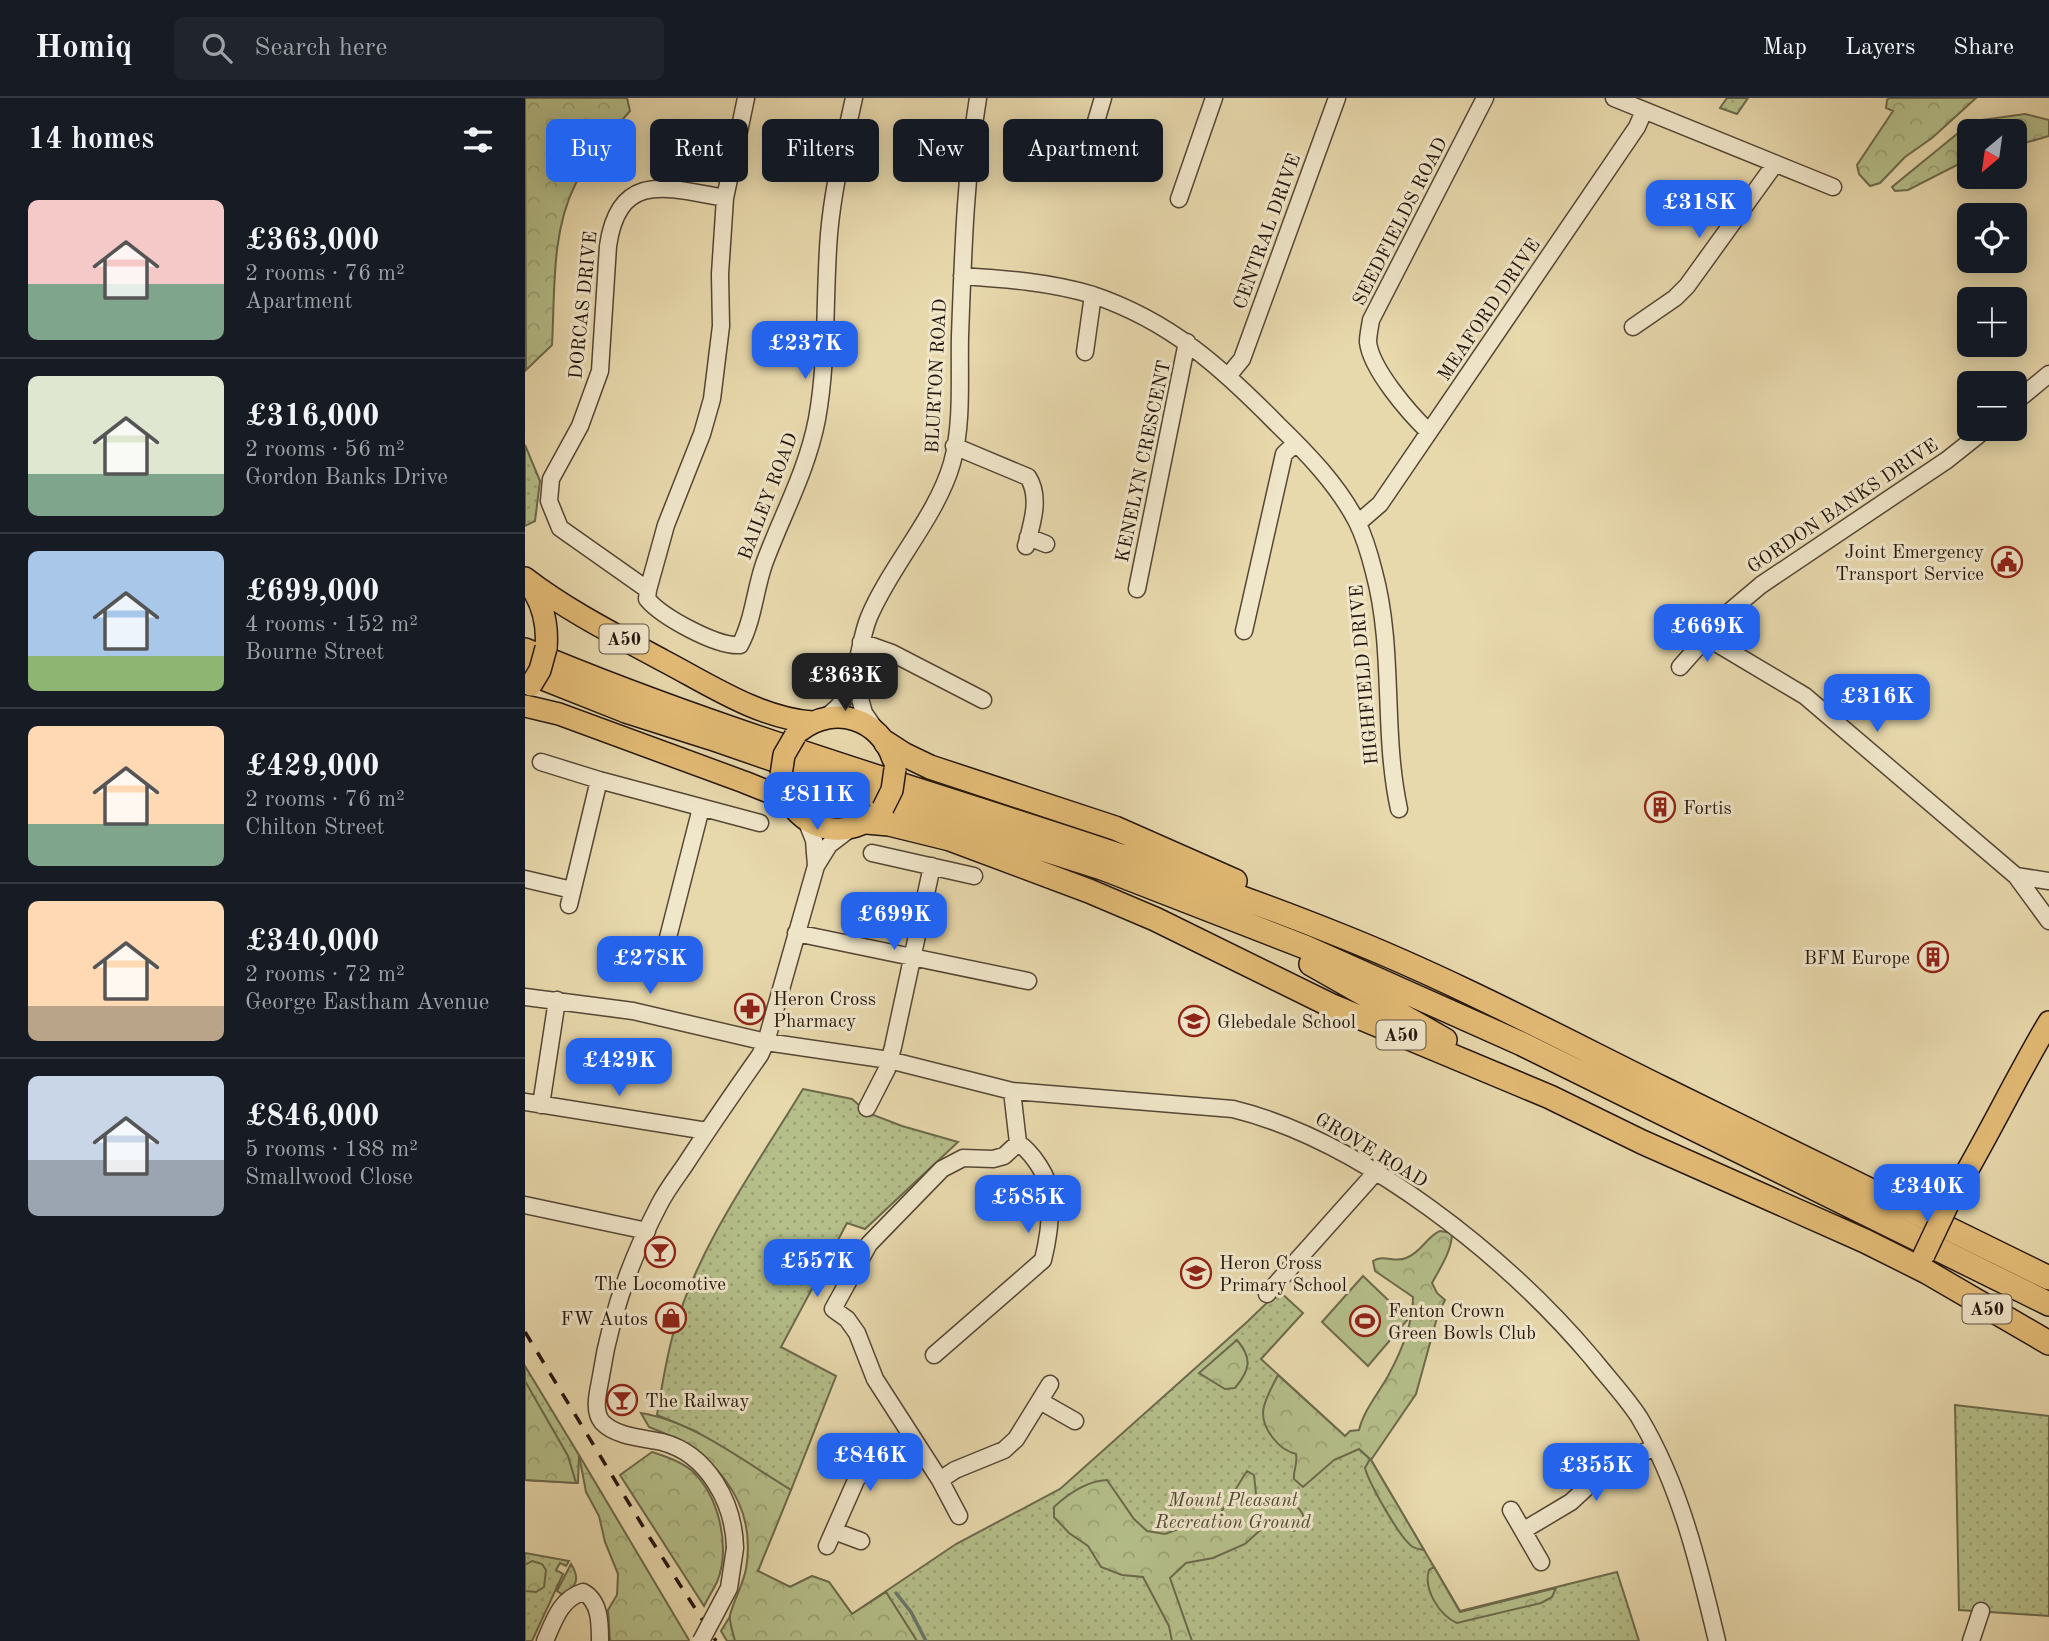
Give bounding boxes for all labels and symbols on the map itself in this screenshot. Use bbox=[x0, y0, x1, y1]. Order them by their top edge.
north arrow bbox=[1957, 119, 2027, 189]
street label: SEEDFIELDS ROAD bbox=[1351, 135, 1452, 309]
street label: CENTRAL DRIVE bbox=[1231, 152, 1305, 312]
pin: £318K bbox=[1650, 180, 1748, 240]
street label: DORCAS DRIVE bbox=[567, 230, 602, 380]
street label: MEAFORD DRIVE bbox=[1435, 236, 1545, 385]
street label: BLURTON ROAD bbox=[924, 298, 951, 454]
pin: £237K bbox=[756, 322, 854, 381]
street label: KENELYN CRESCENT bbox=[1114, 359, 1175, 564]
street label: BAILEY ROAD bbox=[736, 431, 802, 563]
street label: GORDON BANKS DRIVE bbox=[1745, 436, 1942, 578]
place label: Joint Emergency Transport Service bbox=[1835, 544, 1984, 585]
public building icon: Joint Emergency Transport Service bbox=[1990, 545, 2024, 579]
street label: HIGHFIELD DRIVE bbox=[1348, 584, 1383, 766]
pin: £669K bbox=[1658, 604, 1756, 664]
road number: A50 bbox=[599, 624, 649, 654]
pin: £363K bbox=[796, 654, 894, 713]
pin: £316K bbox=[1828, 674, 1926, 734]
pin: £811K bbox=[768, 772, 866, 832]
building icon: Fortis bbox=[1643, 790, 1677, 824]
place label: Fortis bbox=[1683, 800, 1732, 819]
pin: £699K bbox=[845, 892, 943, 952]
pin: £278K bbox=[601, 936, 699, 996]
building icon: BFM Europe bbox=[1916, 940, 1950, 974]
place label: BFM Europe bbox=[1804, 950, 1910, 969]
place label: Heron Cross Pharmacy bbox=[773, 991, 876, 1032]
pharmacy icon: Heron Cross Pharmacy bbox=[733, 992, 767, 1026]
school or university icon: Glebedale School bbox=[1177, 1004, 1211, 1038]
place label: Glebedale School bbox=[1217, 1014, 1356, 1033]
road number: A50 bbox=[1377, 1020, 1425, 1050]
pin: £429K bbox=[570, 1038, 668, 1098]
street label: GROVE ROAD bbox=[1311, 1110, 1430, 1192]
pin: £340K bbox=[1878, 1164, 1976, 1224]
pin: £585K bbox=[979, 1176, 1077, 1235]
bar icon: The Locomotive bbox=[643, 1235, 677, 1269]
pin: £557K bbox=[768, 1240, 866, 1299]
place label: Heron Cross Primary School bbox=[1219, 1255, 1347, 1296]
school or university icon: Heron Cross Primary School bbox=[1179, 1256, 1213, 1290]
place label: The Locomotive bbox=[594, 1276, 726, 1295]
road number: A50 bbox=[1963, 1294, 2011, 1324]
shop icon: FW Autos bbox=[654, 1301, 688, 1335]
place label: Fenton Crown Green Bowls Club bbox=[1388, 1303, 1536, 1344]
sports icon: Fenton Crown Green Bowls Club bbox=[1348, 1304, 1382, 1338]
place label: FW Autos bbox=[561, 1311, 648, 1330]
bar icon: The Railway bbox=[605, 1383, 639, 1417]
place label: The Railway bbox=[645, 1393, 750, 1412]
pin: £846K bbox=[821, 1434, 919, 1493]
pin: £355K bbox=[1547, 1444, 1645, 1503]
park label: Mount Pleasant Recreation Ground bbox=[1154, 1492, 1312, 1533]

